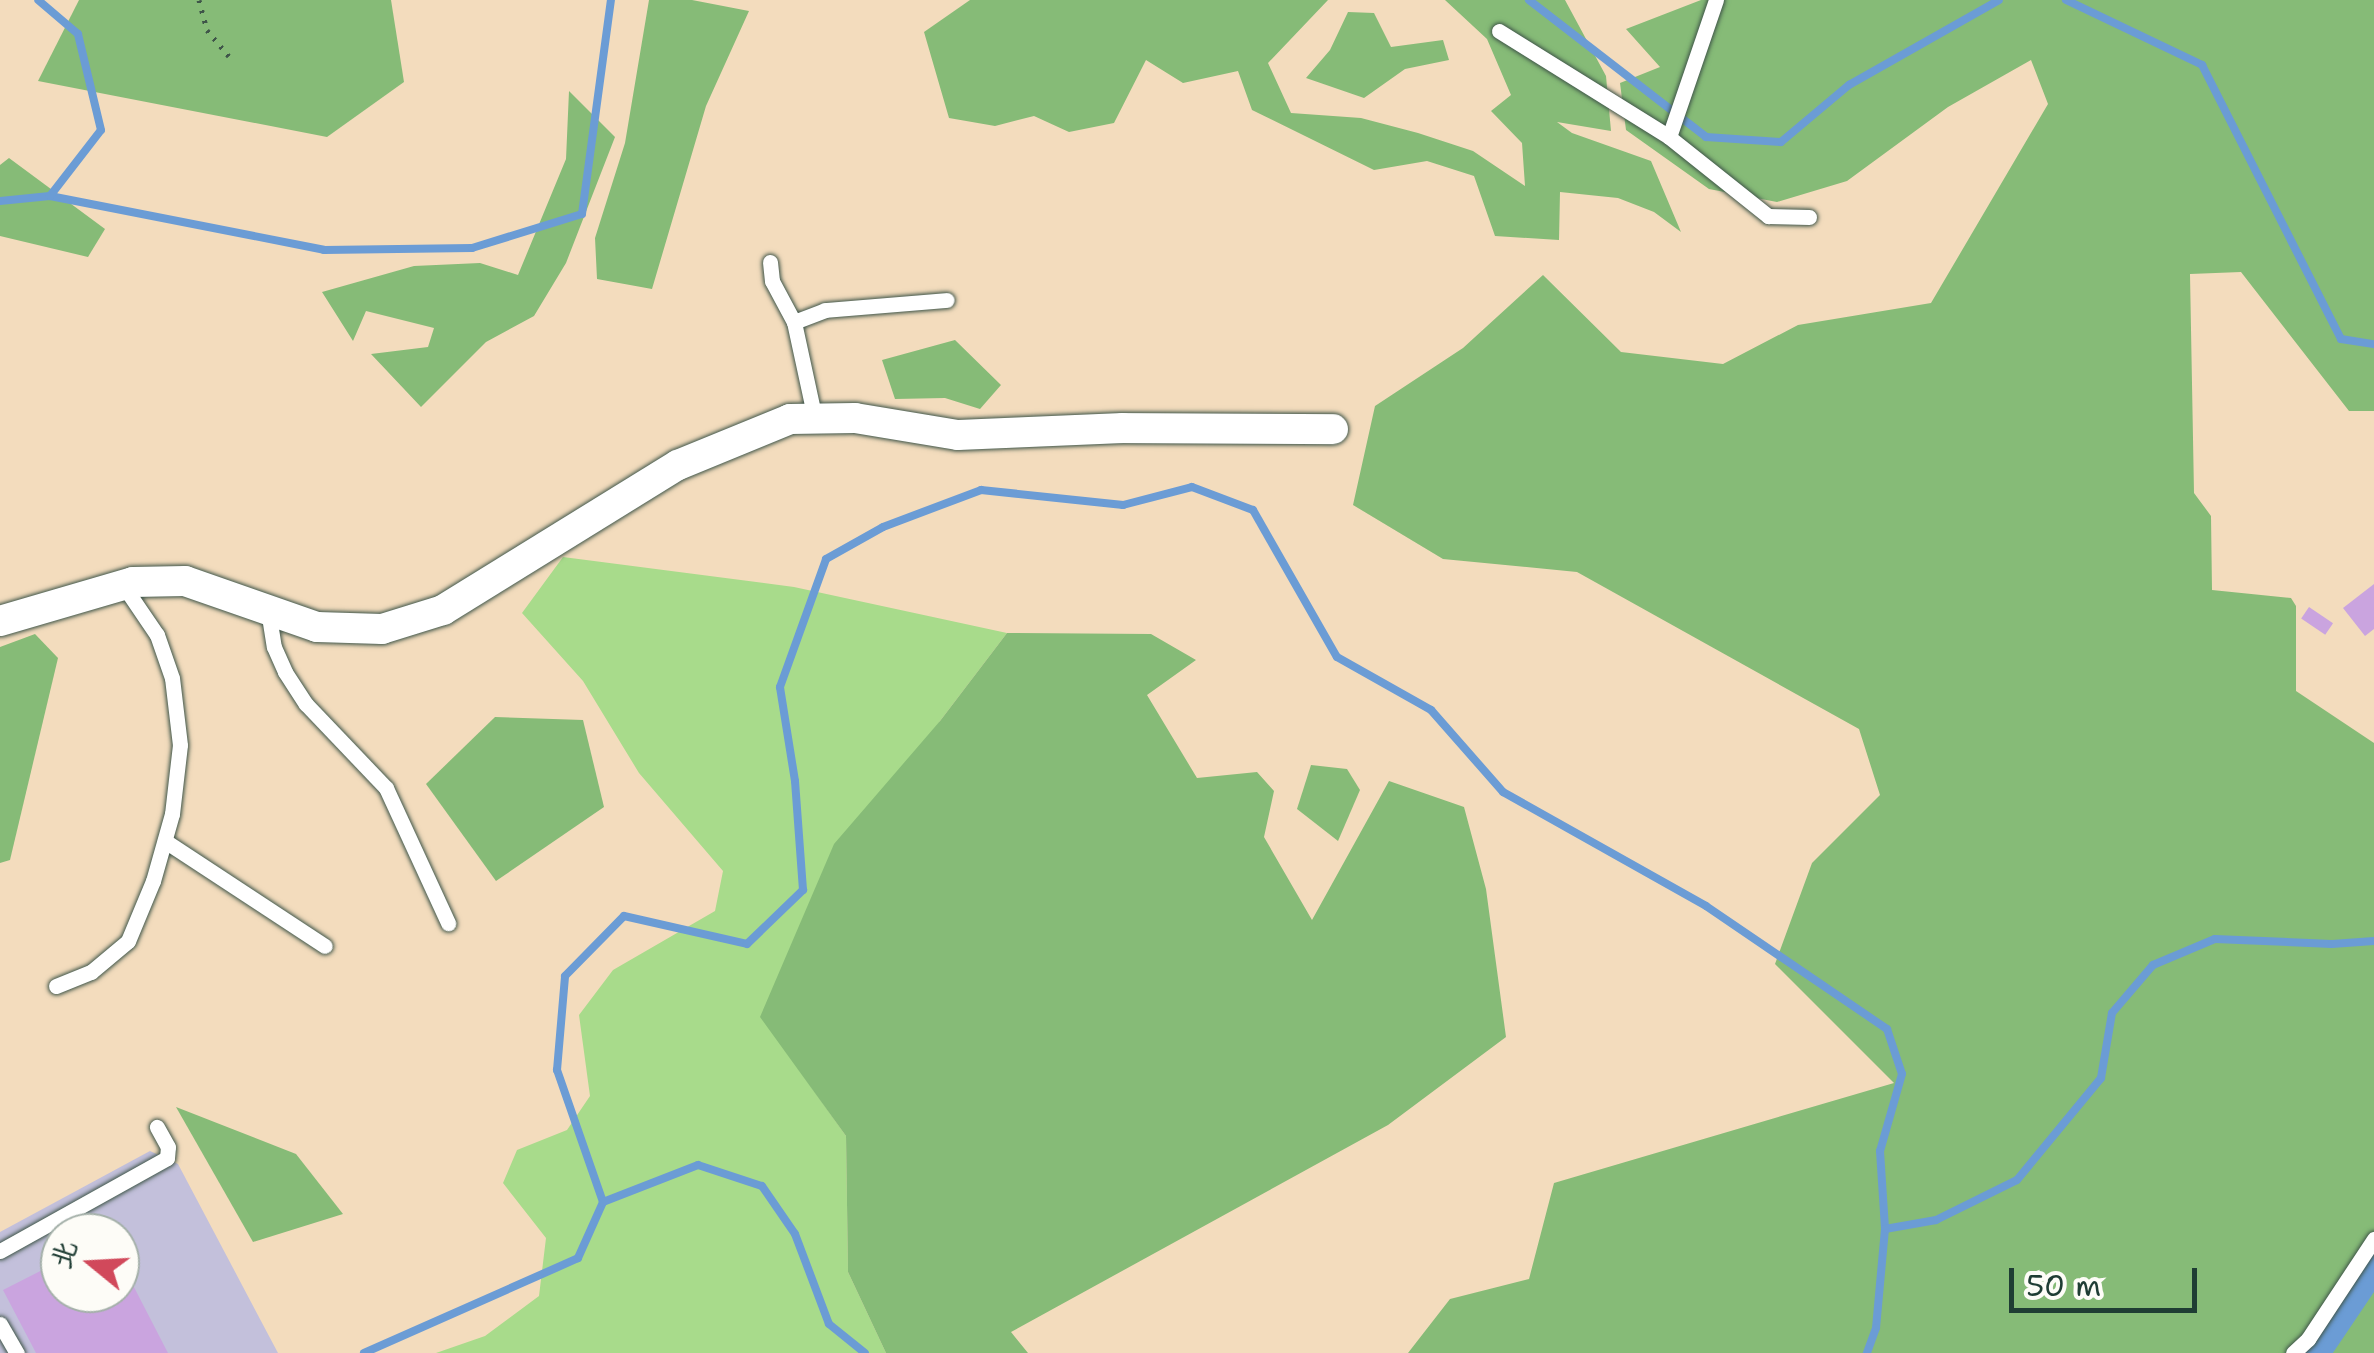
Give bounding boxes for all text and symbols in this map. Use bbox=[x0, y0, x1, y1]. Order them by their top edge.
north arrow bbox=[40, 1213, 140, 1313]
text: 北 bbox=[41, 1235, 86, 1274]
scale bar bbox=[2014, 1248, 2202, 1310]
text: 50 m bbox=[2026, 1265, 2101, 1306]

